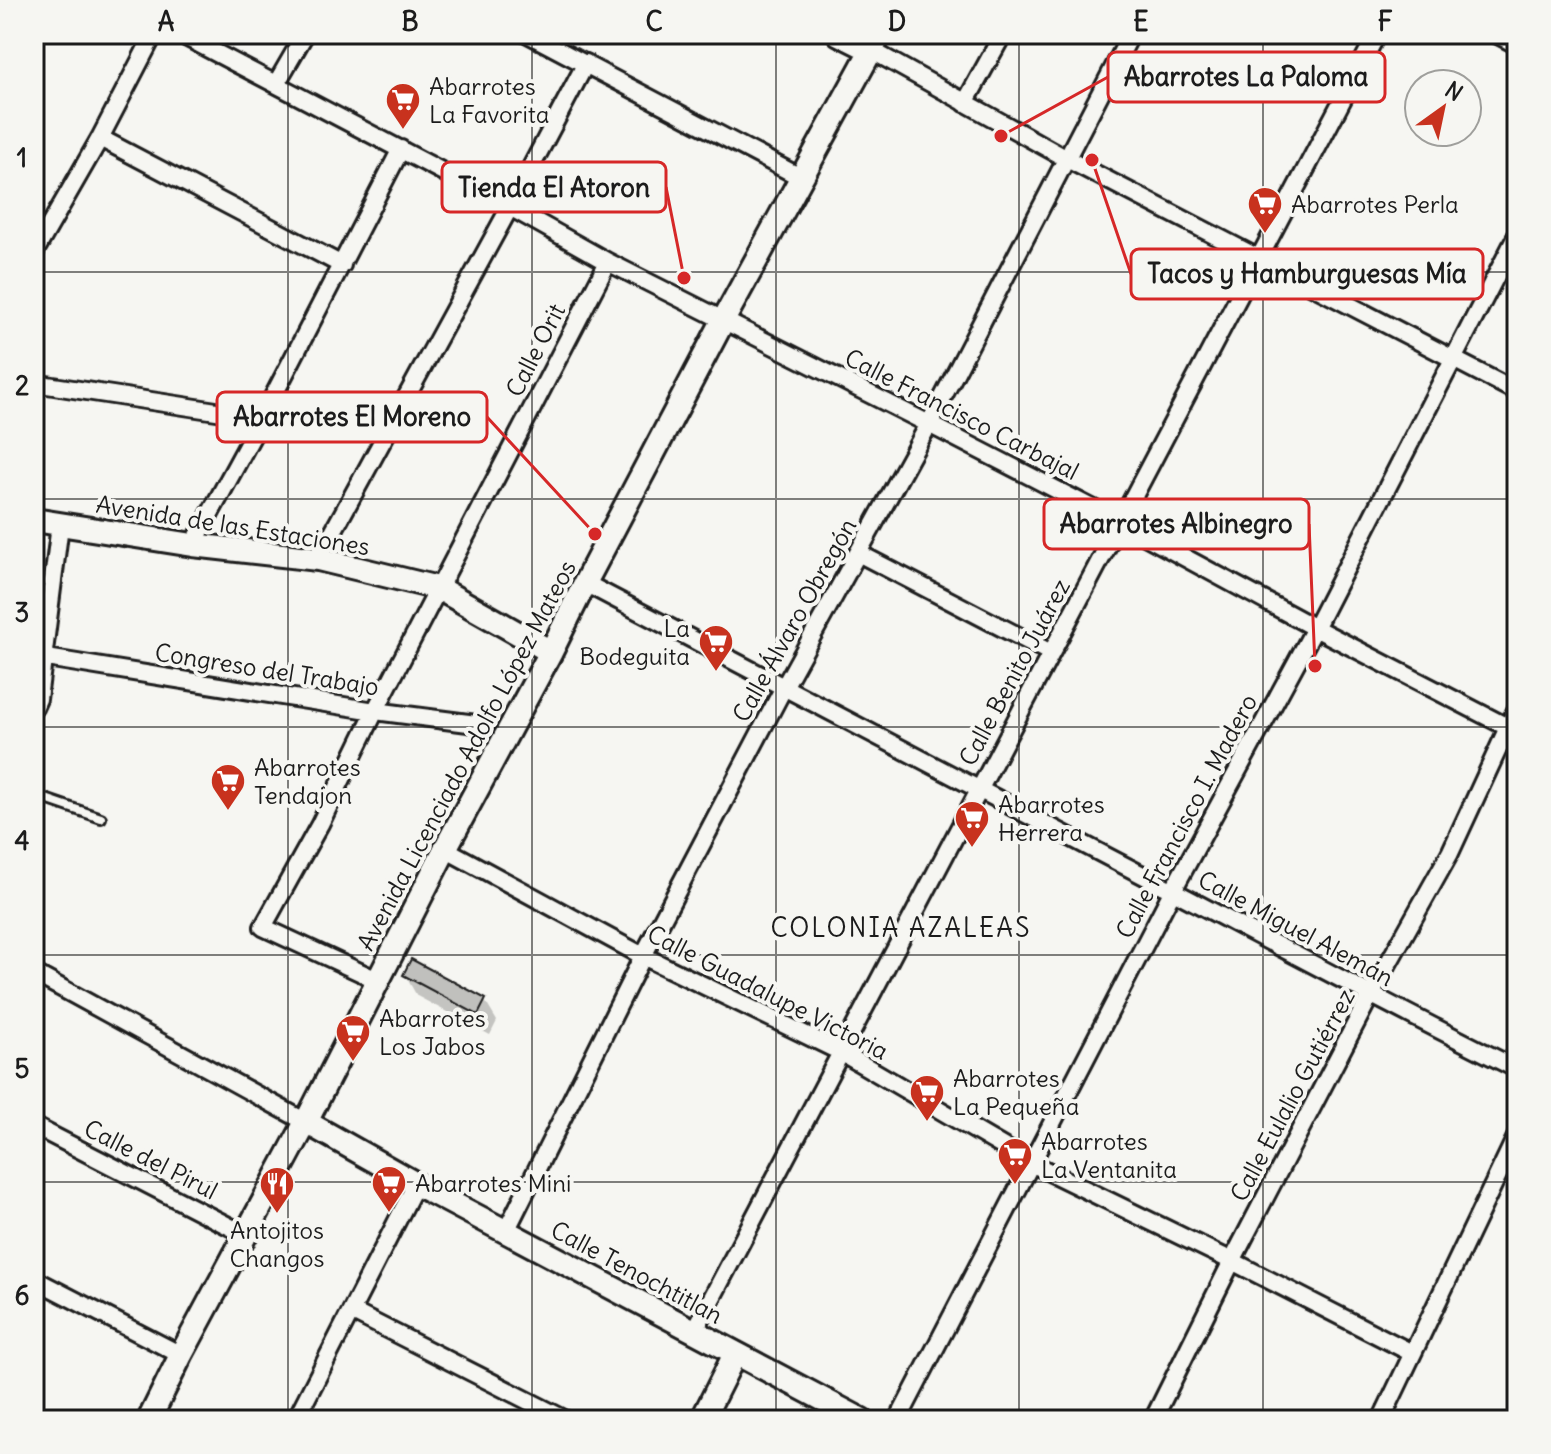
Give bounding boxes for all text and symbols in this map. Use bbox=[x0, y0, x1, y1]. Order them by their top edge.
text: A bbox=[158, 5, 175, 38]
text: B bbox=[401, 5, 419, 38]
text: C bbox=[645, 5, 663, 38]
text: D bbox=[888, 5, 906, 38]
text: E bbox=[1133, 5, 1149, 38]
text: F bbox=[1378, 5, 1393, 38]
callout: Abarrotes La Paloma bbox=[1108, 52, 1385, 102]
text: Abarrotes La Paloma bbox=[1124, 60, 1369, 93]
north arrow bbox=[1403, 68, 1483, 148]
place label: Abarrotes La Favorita bbox=[429, 71, 550, 129]
text: N bbox=[1440, 75, 1468, 107]
supermarket icon: Abarrotes La Favorita bbox=[384, 81, 422, 131]
text: 1 bbox=[17, 141, 27, 174]
callout: Tienda El Atoron bbox=[442, 162, 666, 212]
text: Tienda El Atoron bbox=[458, 171, 650, 204]
supermarket icon: Abarrotes Perla bbox=[1246, 185, 1284, 235]
place label: Abarrotes Perla bbox=[1291, 189, 1459, 219]
callout: Tacos y Hamburguesas Mía bbox=[1131, 249, 1483, 299]
text: Tacos y Hamburguesas Mía bbox=[1147, 257, 1467, 290]
street label: Calle Orit bbox=[499, 298, 571, 402]
street label: Calle Francisco Carbajal bbox=[840, 342, 1084, 486]
text: 2 bbox=[15, 369, 29, 402]
callout: Abarrotes El Moreno bbox=[217, 392, 487, 442]
text: Abarrotes El Moreno bbox=[233, 400, 471, 433]
street label: Avenida de las Estaciones bbox=[94, 489, 372, 561]
callout: Abarrotes Albinegro bbox=[1044, 499, 1309, 549]
text: Abarrotes Albinegro bbox=[1059, 507, 1293, 540]
street label: Calle Álvaro Obregón bbox=[726, 513, 862, 727]
street label: Avenida Licenciado Adolfo López Mateos bbox=[350, 555, 582, 955]
street label: Calle Benito Juárez bbox=[952, 573, 1076, 771]
text: 3 bbox=[15, 596, 29, 629]
place label: La Bodeguita bbox=[579, 613, 690, 671]
supermarket icon: La Bodeguita bbox=[697, 623, 735, 673]
street label: Congreso del Trabajo bbox=[153, 636, 381, 702]
street label: Calle Francisco I. Madero bbox=[1109, 689, 1263, 943]
place label: Abarrotes Tendajon bbox=[254, 752, 361, 810]
supermarket icon: Abarrotes Tendajon bbox=[209, 762, 247, 812]
place label: Abarrotes Herrera bbox=[998, 789, 1105, 847]
supermarket icon: Abarrotes Herrera bbox=[953, 799, 991, 849]
text: 4 bbox=[14, 824, 30, 857]
street label: Calle Miguel Alemán bbox=[1193, 864, 1399, 992]
district label: COLONIA AZALEAS bbox=[771, 911, 1031, 944]
street label: Calle Guadalupe Victoria bbox=[643, 918, 893, 1066]
street label: Calle Eulalio Gutiérrez bbox=[1223, 984, 1361, 1206]
place label: Abarrotes Los Jabos bbox=[379, 1003, 486, 1061]
supermarket icon: Abarrotes Los Jabos bbox=[334, 1013, 372, 1063]
text: 5 bbox=[15, 1052, 30, 1085]
place label: Abarrotes La Pequeña bbox=[953, 1063, 1079, 1121]
supermarket icon: Abarrotes La Pequeña bbox=[908, 1073, 946, 1123]
street label: Calle del Pirul bbox=[79, 1113, 223, 1205]
place label: Abarrotes La Ventanita bbox=[1041, 1126, 1177, 1184]
supermarket icon: Abarrotes La Ventanita bbox=[996, 1136, 1034, 1186]
supermarket icon: Abarrotes Mini bbox=[370, 1164, 408, 1214]
restaurant icon: Antojitos Changos bbox=[258, 1165, 296, 1215]
place label: Abarrotes Mini bbox=[415, 1168, 571, 1198]
street label: Calle Tenochtitlan bbox=[546, 1214, 728, 1330]
place label: Antojitos Changos bbox=[229, 1215, 325, 1273]
text: 6 bbox=[14, 1279, 30, 1312]

